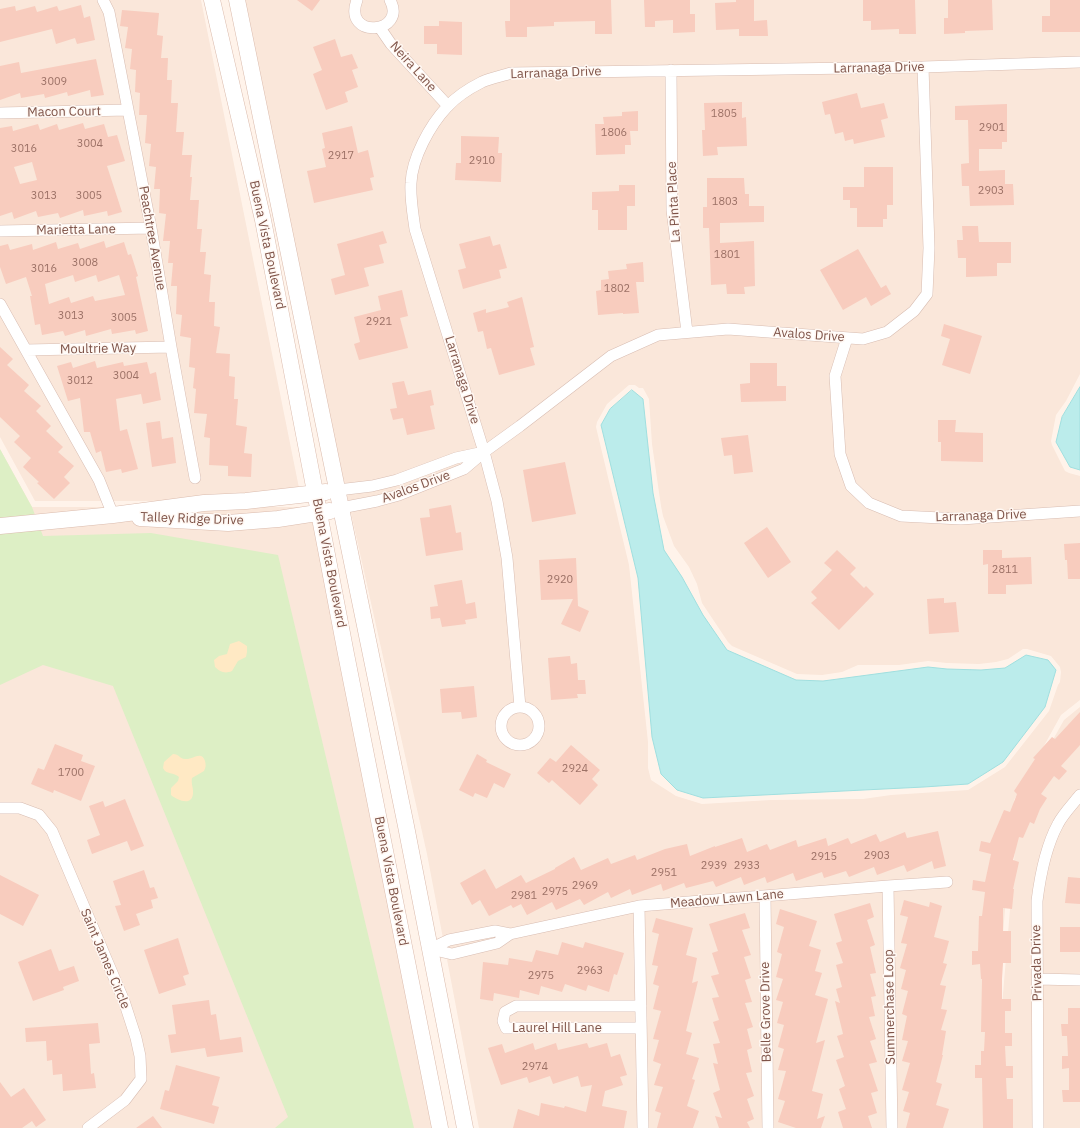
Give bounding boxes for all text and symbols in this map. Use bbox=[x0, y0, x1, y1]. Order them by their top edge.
street label: Neira Lane bbox=[386, 39, 440, 95]
street label: Larranaga Drive bbox=[833, 59, 925, 77]
street label: Larranaga Drive bbox=[510, 64, 602, 82]
house number: 3009 bbox=[41, 75, 67, 89]
street label: Macon Court bbox=[27, 104, 101, 120]
house number: 1805 bbox=[711, 107, 737, 121]
house number: 2901 bbox=[979, 121, 1005, 135]
house number: 1806 bbox=[601, 126, 627, 140]
house number: 3004 bbox=[77, 137, 103, 151]
house number: 3016 bbox=[11, 142, 37, 156]
house number: 2917 bbox=[328, 149, 354, 163]
house number: 2910 bbox=[469, 154, 495, 168]
street label: La Pinta Place bbox=[664, 161, 684, 243]
street label: Buena Vista Boulevard bbox=[246, 179, 288, 311]
house number: 2903 bbox=[978, 184, 1004, 198]
street label: Peachtree Avenue bbox=[135, 185, 169, 291]
house number: 3013 bbox=[31, 189, 57, 203]
house number: 3005 bbox=[76, 189, 102, 203]
house number: 1803 bbox=[712, 195, 738, 209]
street label: Marietta Lane bbox=[36, 222, 116, 238]
house number: 1801 bbox=[714, 248, 740, 262]
house number: 3008 bbox=[72, 256, 98, 270]
house number: 3016 bbox=[31, 262, 57, 276]
house number: 1802 bbox=[604, 282, 630, 296]
house number: 3013 bbox=[58, 309, 84, 323]
house number: 3005 bbox=[111, 311, 137, 325]
house number: 2921 bbox=[366, 315, 392, 329]
street label: Avalos Drive bbox=[773, 325, 845, 345]
street label: Larranaga Drive bbox=[441, 334, 483, 426]
street label: Moultrie Way bbox=[60, 341, 136, 357]
house number: 3004 bbox=[113, 369, 139, 383]
house number: 3012 bbox=[67, 374, 93, 388]
street label: Avalos Drive bbox=[380, 467, 452, 507]
street label: Buena Vista Boulevard bbox=[309, 497, 349, 629]
street label: Larranaga Drive bbox=[935, 507, 1027, 525]
street label: Talley Ridge Drive bbox=[140, 509, 244, 529]
house number: 2811 bbox=[992, 563, 1018, 577]
house number: 2920 bbox=[547, 573, 573, 587]
house number: 2924 bbox=[562, 762, 588, 776]
house number: 1700 bbox=[58, 766, 84, 780]
street label: Buena Vista Boulevard bbox=[371, 815, 411, 947]
house number: 2903 bbox=[864, 849, 890, 863]
house number: 2915 bbox=[811, 850, 837, 864]
house number: 2939 bbox=[701, 859, 727, 873]
house number: 2933 bbox=[734, 859, 760, 873]
house number: 2951 bbox=[651, 866, 677, 880]
house number: 2969 bbox=[572, 879, 598, 893]
house number: 2975 bbox=[542, 885, 568, 899]
street label: Meadow Lawn Lane bbox=[669, 886, 785, 912]
house number: 2981 bbox=[511, 889, 537, 903]
street label: Saint James Circle bbox=[77, 906, 133, 1012]
street label: Privada Drive bbox=[1029, 925, 1045, 1001]
street label: Summerchase Loop bbox=[881, 949, 899, 1065]
street label: Belle Grove Drive bbox=[757, 962, 775, 1062]
house number: 2963 bbox=[577, 964, 603, 978]
house number: 2975 bbox=[528, 969, 554, 983]
street label: Laurel Hill Lane bbox=[512, 1020, 602, 1036]
house number: 2974 bbox=[522, 1060, 548, 1074]

